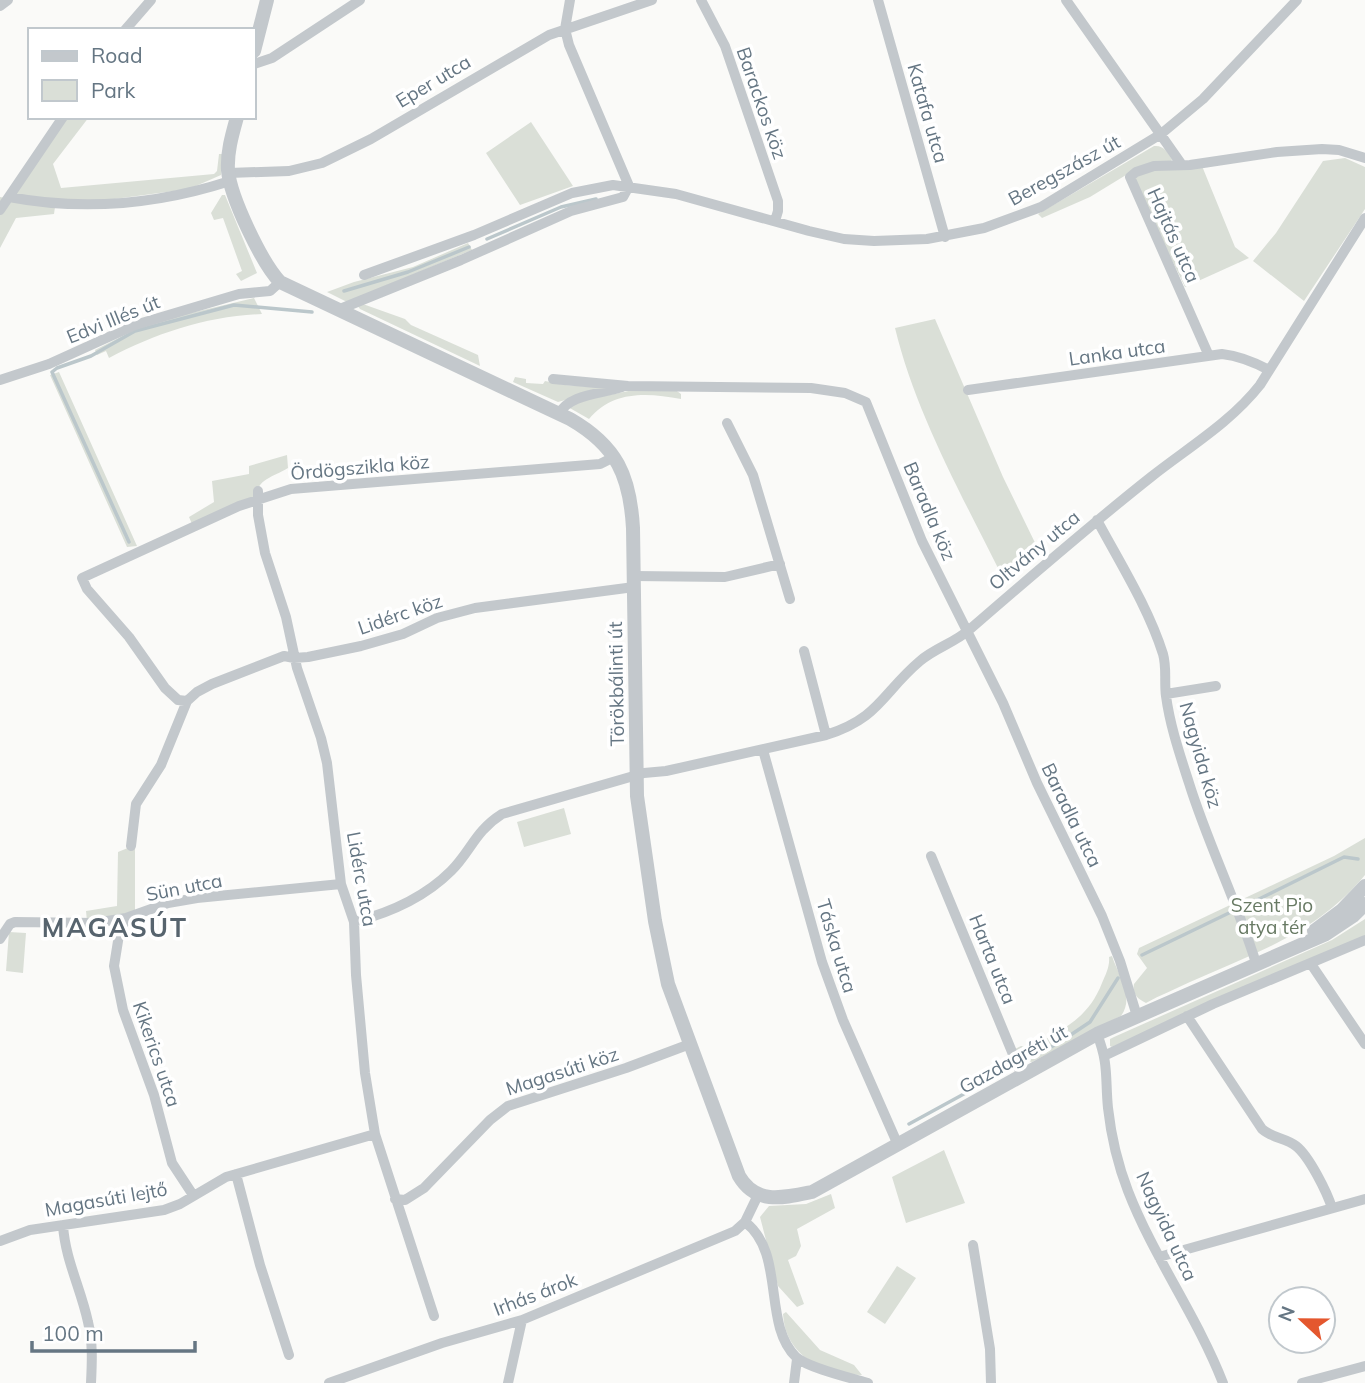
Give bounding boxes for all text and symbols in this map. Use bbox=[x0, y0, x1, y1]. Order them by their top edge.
legend bbox=[28, 28, 256, 119]
text: Road bbox=[91, 42, 142, 68]
street label: Barackos köz bbox=[732, 44, 792, 162]
street label: Eper utca bbox=[391, 49, 475, 113]
street label: Katafa utca bbox=[902, 60, 954, 166]
text: Park bbox=[91, 77, 135, 103]
street label: Beregszász út bbox=[1004, 129, 1124, 211]
street label: Hajtás utca bbox=[1142, 184, 1206, 286]
street label: Edvi Illés út bbox=[63, 289, 163, 349]
street label: Lanka utca bbox=[1067, 333, 1167, 371]
street label: Ördögszikla köz bbox=[289, 449, 431, 485]
street label: Baradla köz bbox=[898, 458, 962, 564]
street label: Oltvány utca bbox=[983, 505, 1085, 595]
street label: Lidérc köz bbox=[355, 588, 446, 640]
street label: Törökbálinti út bbox=[603, 621, 629, 747]
street label: Nagyida köz bbox=[1174, 699, 1228, 811]
street label: Baradla utca bbox=[1036, 759, 1108, 871]
street label: Lidérc utca bbox=[342, 830, 382, 928]
street label: Sün utca bbox=[144, 868, 224, 906]
park label: Szent Pio atya tér bbox=[1231, 893, 1313, 939]
street label: Táska utca bbox=[811, 896, 863, 996]
district label: MAGASÚT bbox=[42, 911, 188, 944]
street label: Harta utca bbox=[964, 911, 1022, 1007]
street label: Kikerics utca bbox=[128, 998, 186, 1110]
street label: Gazdagréti út bbox=[955, 1019, 1072, 1099]
street label: Magasúti köz bbox=[503, 1041, 622, 1101]
street label: Nagyida utca bbox=[1131, 1168, 1203, 1284]
street label: Magasúti lejtő bbox=[43, 1176, 169, 1222]
street label: Irhás árok bbox=[490, 1267, 580, 1321]
north arrow bbox=[1267, 1285, 1337, 1355]
text: N bbox=[1272, 1302, 1300, 1325]
scale bar bbox=[32, 1310, 194, 1354]
text: 100 m bbox=[42, 1320, 104, 1346]

